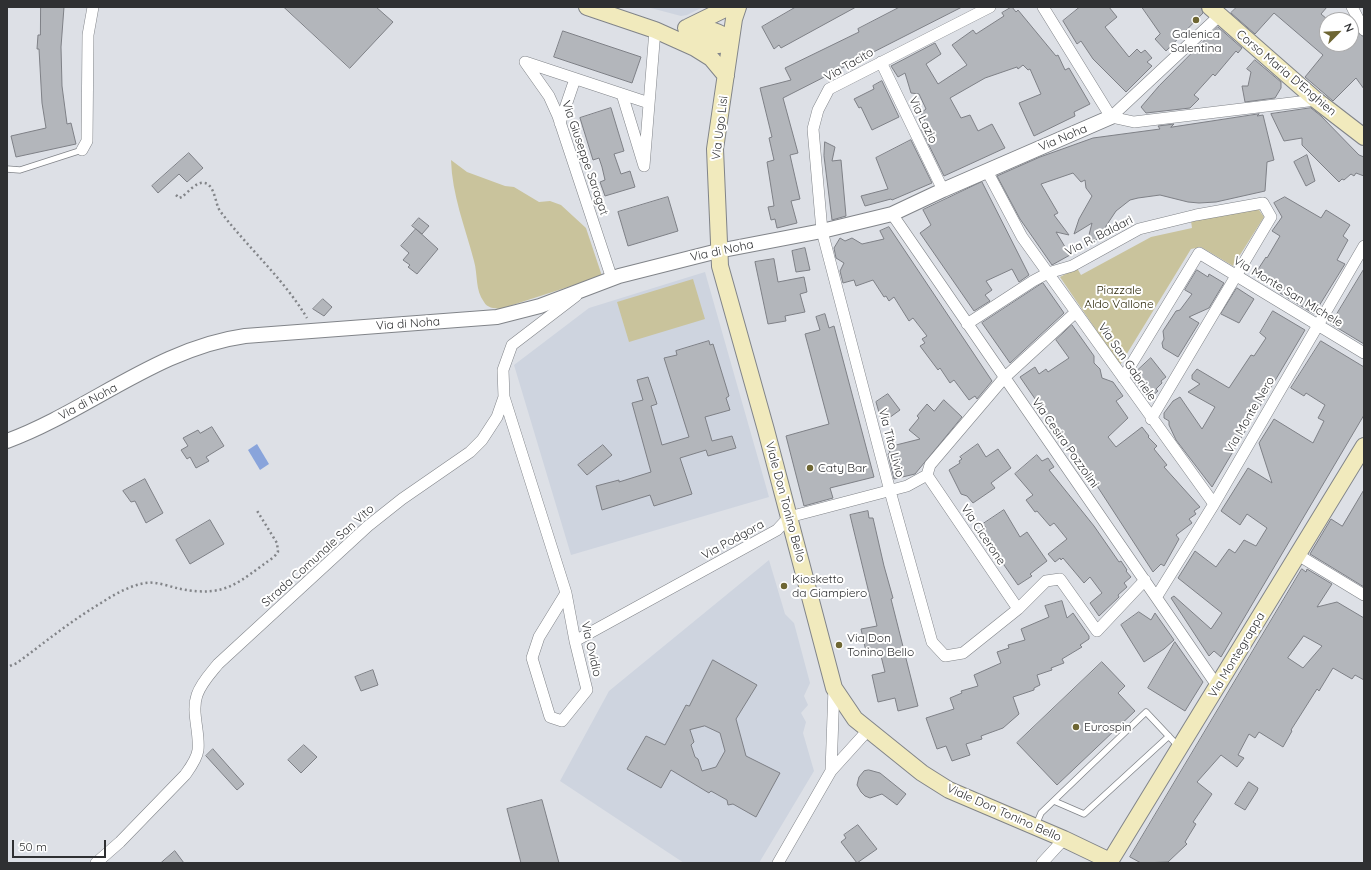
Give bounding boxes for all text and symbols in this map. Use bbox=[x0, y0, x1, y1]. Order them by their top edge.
north arrow bbox=[1319, 12, 1359, 52]
marker: Galenica Salentina bbox=[1191, 15, 1201, 25]
text: N bbox=[1341, 21, 1357, 34]
place label: Galenica Salentina bbox=[1170, 27, 1222, 55]
street label: Corso Maria D'Enghien bbox=[1233, 27, 1339, 119]
street label: Via Tacito bbox=[822, 45, 876, 85]
street label: Via Lazio bbox=[906, 94, 940, 146]
street label: Via Ugo Lisi bbox=[709, 95, 731, 161]
street label: Via Giuseppe Saragat bbox=[559, 99, 611, 217]
street label: Via Noha bbox=[1037, 121, 1089, 155]
street label: Via R. Baldari bbox=[1063, 213, 1135, 259]
street label: Via di Noha bbox=[689, 237, 755, 265]
street label: Via Monte San Michele bbox=[1231, 254, 1345, 330]
park label: Piazzale Aldo Vallone bbox=[1084, 283, 1154, 311]
street label: Via di Noha bbox=[375, 315, 441, 333]
street label: Via San Gabriele bbox=[1095, 320, 1159, 404]
street label: Via Monte Nero bbox=[1222, 374, 1278, 456]
street label: Via di Noha bbox=[56, 381, 120, 423]
street label: Via Cesira Pozzolini bbox=[1029, 395, 1101, 491]
street label: Via Tito Livio bbox=[875, 407, 907, 479]
street label: Viale Don Tonino Bello bbox=[762, 440, 808, 564]
place label: Caty Bar bbox=[818, 461, 867, 475]
marker: Caty Bar bbox=[805, 463, 815, 473]
street label: Strada Comunale San Vito bbox=[259, 502, 377, 610]
street label: Via Cicerone bbox=[958, 502, 1008, 568]
street label: Via Podgora bbox=[699, 517, 767, 563]
place label: Kiosketto da Giampiero bbox=[792, 572, 867, 600]
marker: Kiosketto da Giampiero bbox=[779, 581, 789, 591]
street label: Via Montegrappa bbox=[1206, 610, 1268, 700]
street label: Via Ovidio bbox=[578, 620, 604, 678]
place label: Via Don Tonino Bello bbox=[847, 631, 914, 659]
marker: Via Don Tonino Bello bbox=[834, 640, 844, 650]
place label: Eurospin bbox=[1084, 720, 1132, 734]
marker: Eurospin bbox=[1071, 722, 1081, 732]
street label: Viale Don Tonino Bello bbox=[944, 781, 1064, 845]
scale bar bbox=[14, 832, 108, 858]
text: 50 m bbox=[19, 839, 47, 854]

